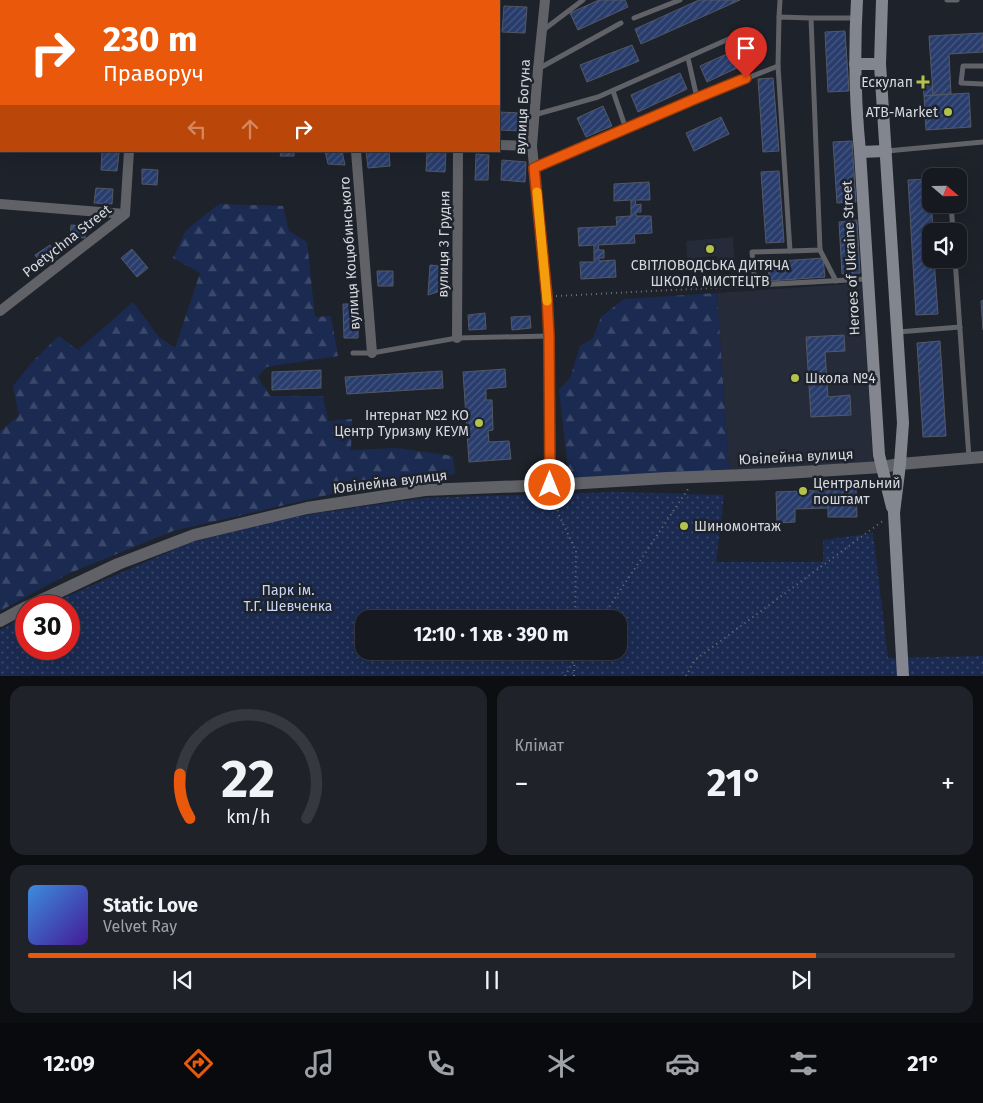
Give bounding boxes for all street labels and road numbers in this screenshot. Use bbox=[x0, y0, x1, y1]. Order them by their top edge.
street label: вулиця Богуна bbox=[512, 59, 534, 155]
street label: вулиця Коцюбинського bbox=[336, 176, 364, 330]
street label: Heroes of Ukraine Street bbox=[838, 179, 864, 336]
street label: вулиця 3 Грудня bbox=[435, 190, 453, 298]
street label: Poetychna Street bbox=[19, 201, 115, 281]
street label: Ювілейна вулиця bbox=[738, 446, 854, 468]
street label: Ювілейна вулиця bbox=[332, 467, 448, 497]

